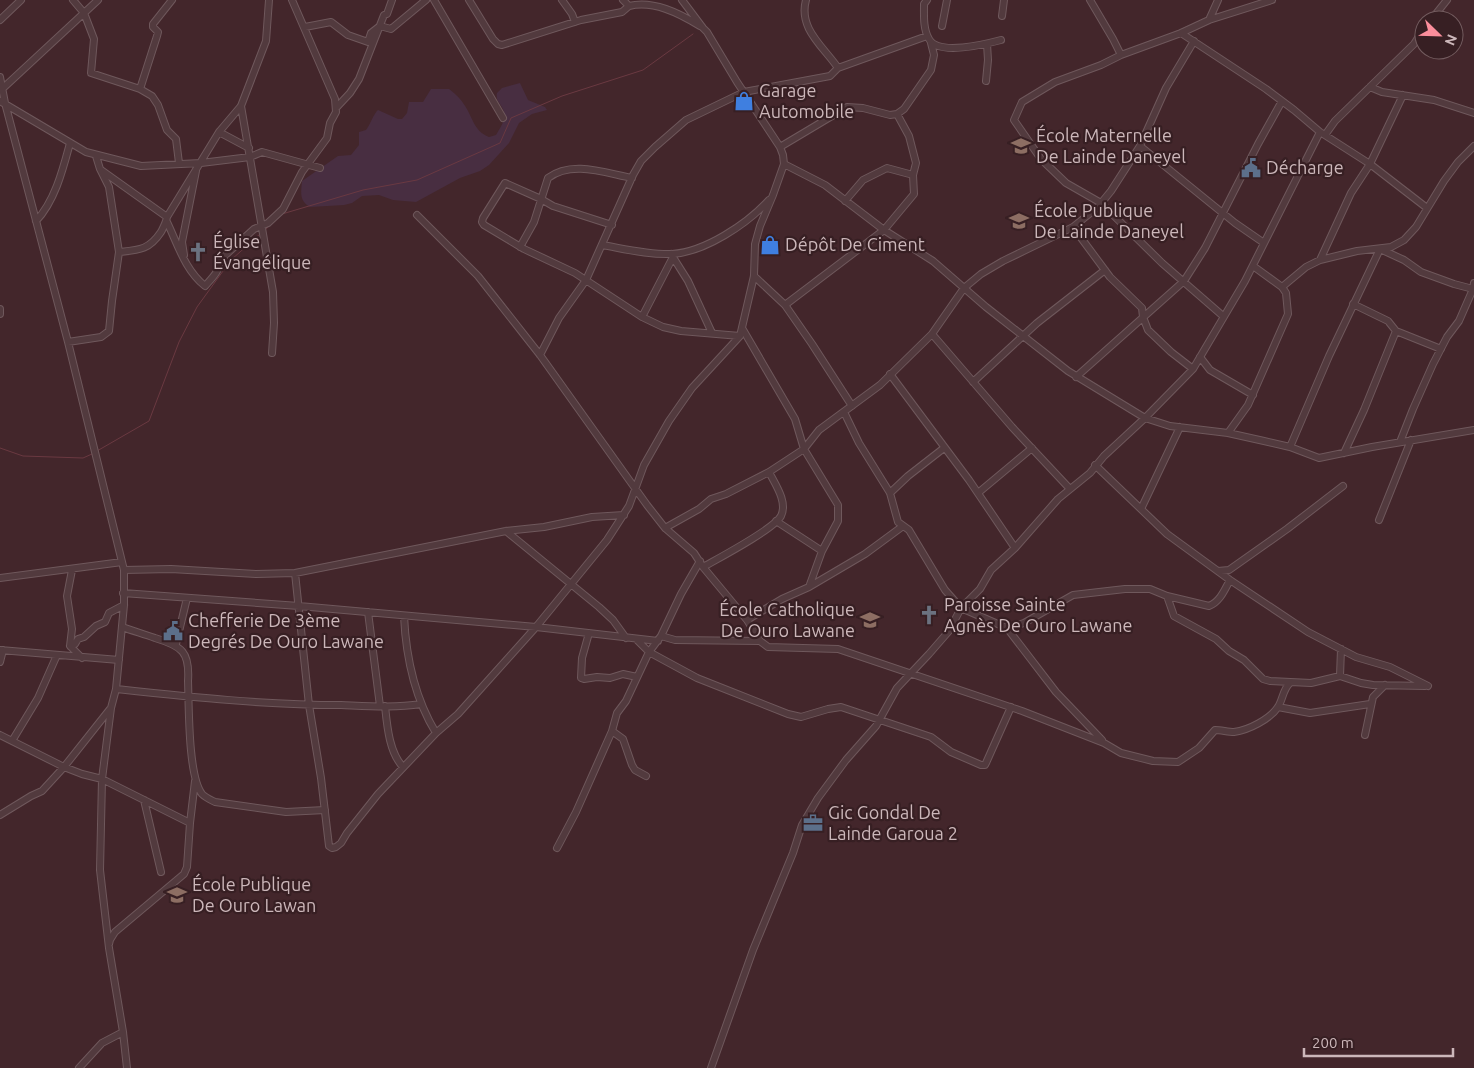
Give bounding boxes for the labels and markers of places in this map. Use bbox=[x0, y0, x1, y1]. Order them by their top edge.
place label: Garage Automobile bbox=[759, 80, 854, 121]
shop icon: Garage Automobile bbox=[733, 90, 755, 112]
place label: École Maternelle De Lainde Daneyel bbox=[1036, 124, 1186, 166]
school or university icon: École Maternelle De Lainde Daneyel bbox=[1010, 135, 1032, 157]
public building icon: Décharge bbox=[1240, 157, 1262, 179]
place label: Décharge bbox=[1266, 157, 1344, 177]
place label: École Publique De Lainde Daneyel bbox=[1034, 199, 1184, 241]
school or university icon: École Publique De Lainde Daneyel bbox=[1008, 210, 1030, 232]
place label: Église Évangélique bbox=[213, 230, 311, 272]
shop icon: Dépôt De Ciment bbox=[759, 234, 781, 256]
place label: Dépôt De Ciment bbox=[785, 234, 925, 254]
church icon: Église Évangélique bbox=[187, 241, 209, 263]
place label: Paroisse Sainte Agnès De Ouro Lawane bbox=[944, 594, 1132, 635]
place label: École Catholique De Ouro Lawane bbox=[719, 598, 855, 640]
church icon: Paroisse Sainte Agnès De Ouro Lawane bbox=[918, 604, 940, 626]
school or university icon: École Catholique De Ouro Lawane bbox=[859, 609, 881, 631]
place label: Chefferie De 3ème Degrés De Ouro Lawane bbox=[188, 610, 384, 651]
public building icon: Chefferie De 3ème Degrés De Ouro Lawane bbox=[162, 620, 184, 642]
place label: Gic Gondal De Lainde Garoua 2 bbox=[828, 802, 958, 843]
office icon: Gic Gondal De Lainde Garoua 2 bbox=[802, 812, 824, 834]
place label: École Publique De Ouro Lawan bbox=[192, 873, 316, 915]
school or university icon: École Publique De Ouro Lawan bbox=[166, 884, 188, 906]

